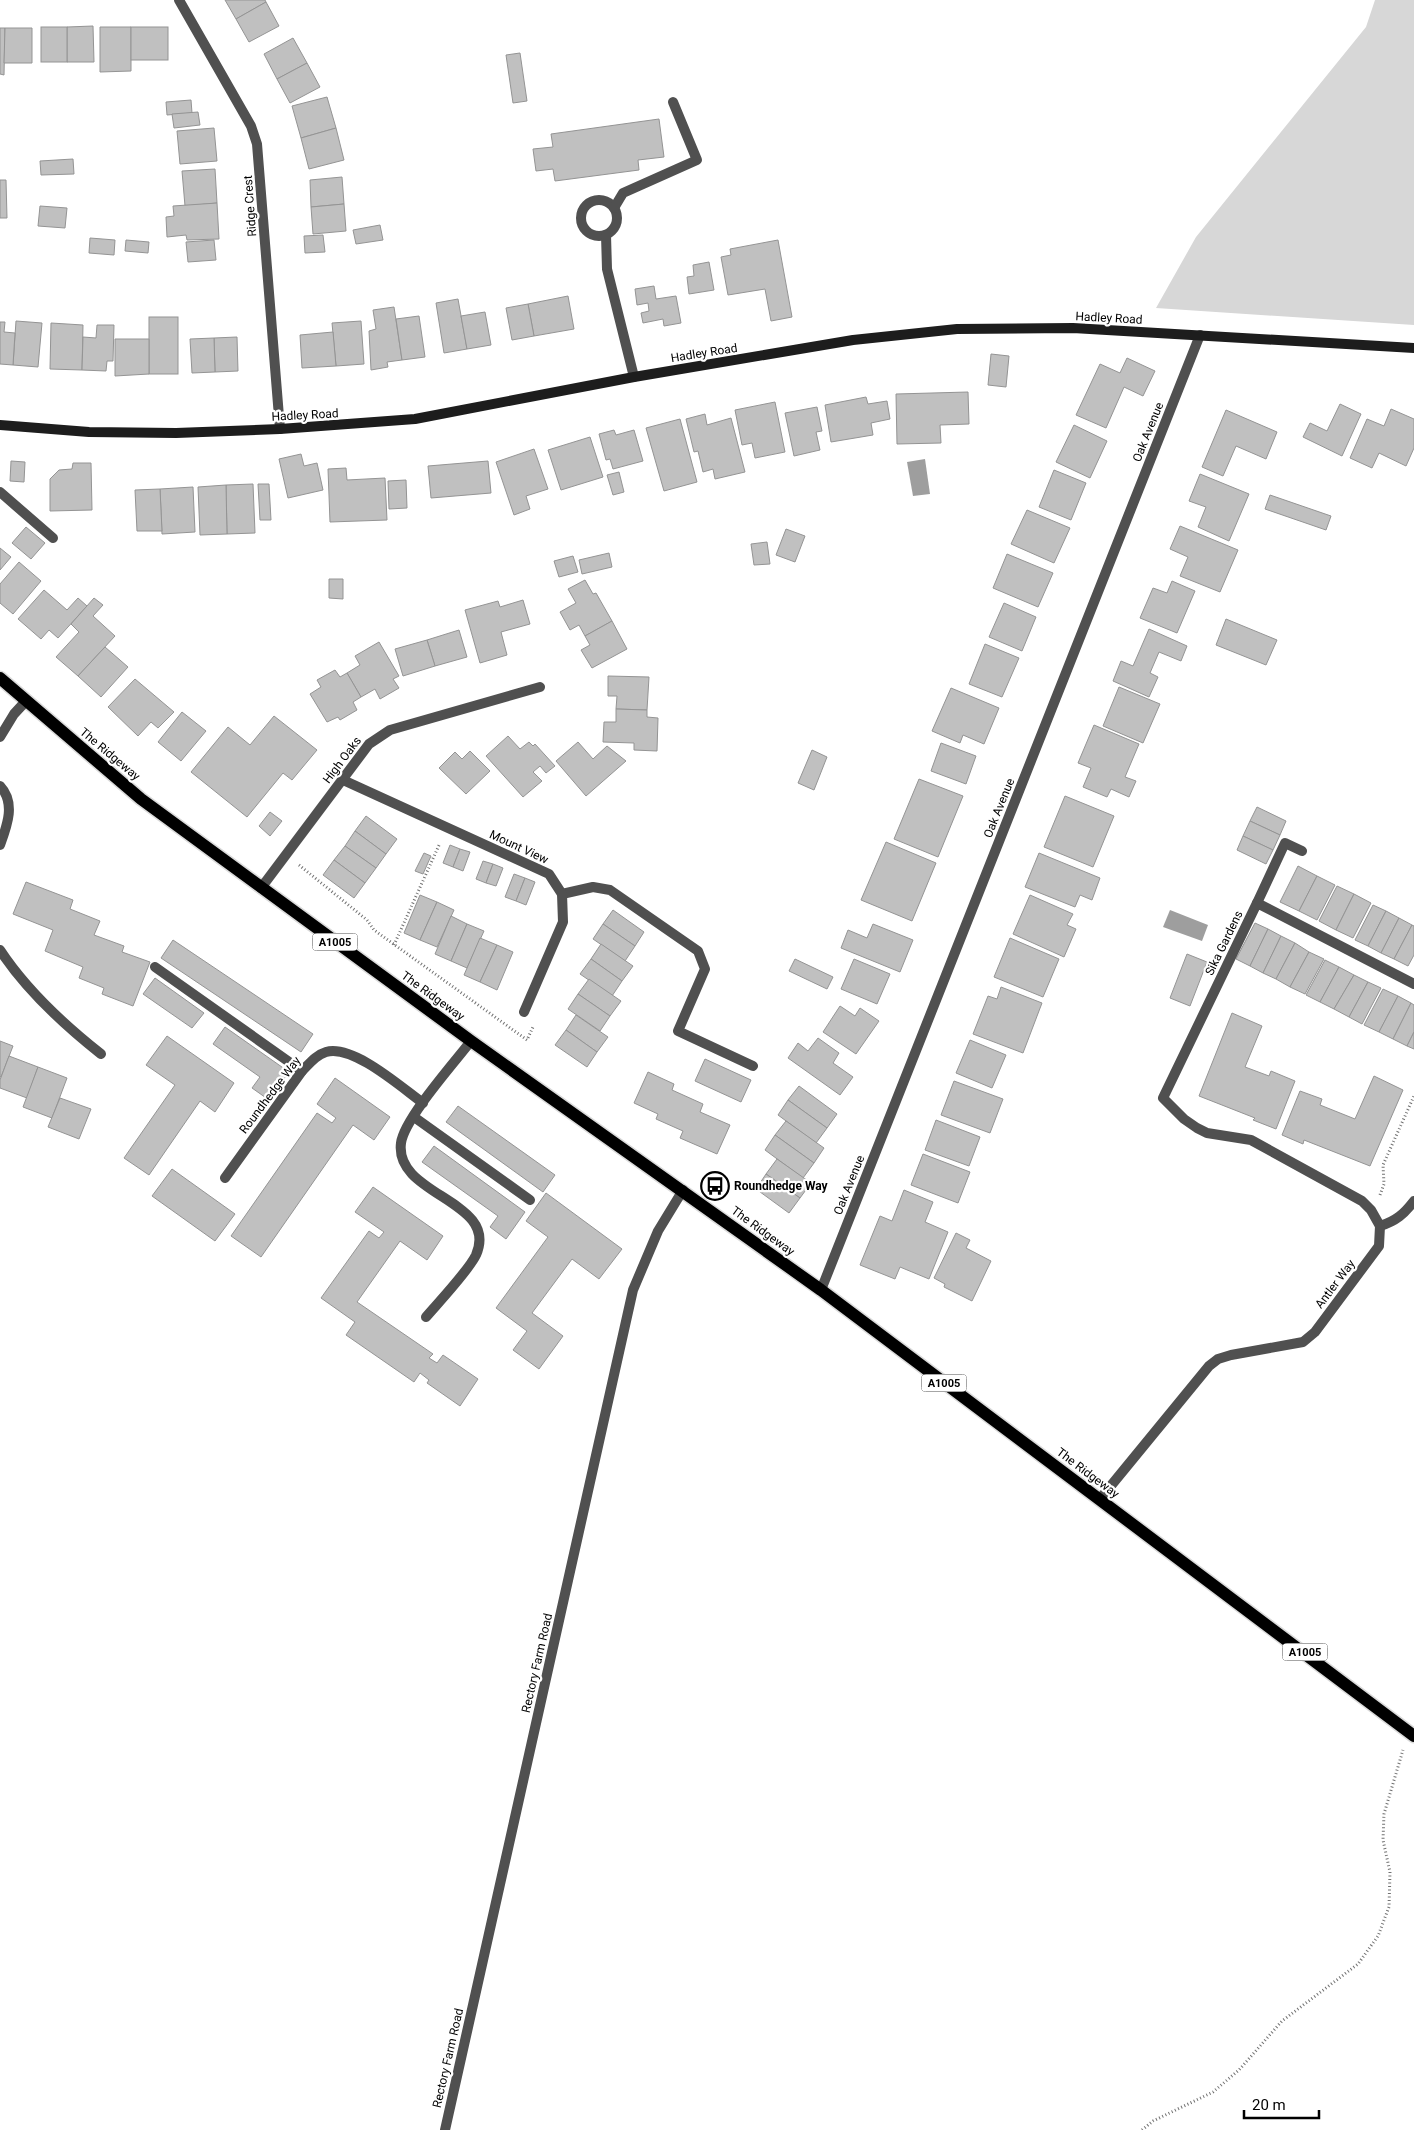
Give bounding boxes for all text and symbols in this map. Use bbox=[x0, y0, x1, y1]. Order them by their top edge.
street label: Ridge Crest bbox=[241, 175, 259, 237]
street label: Hadley Road bbox=[1075, 309, 1143, 327]
street label: Hadley Road bbox=[670, 341, 738, 365]
street label: Oak Avenue bbox=[1130, 400, 1166, 464]
street label: Hadley Road bbox=[271, 406, 339, 424]
street label: The Ridgeway bbox=[77, 725, 143, 783]
street label: High Oaks bbox=[320, 734, 364, 786]
street label: Oak Avenue bbox=[981, 776, 1017, 840]
street label: Mount View bbox=[487, 827, 551, 867]
street label: Sika Gardens bbox=[1202, 908, 1246, 978]
road number: A1005 bbox=[312, 934, 358, 950]
street label: The Ridgeway bbox=[399, 968, 467, 1024]
street label: Roundhedge Way bbox=[237, 1054, 304, 1136]
street label: Oak Avenue bbox=[831, 1153, 867, 1217]
bus stop icon: Roundhedge Way bbox=[700, 1171, 730, 1201]
place label: Roundhedge Way bbox=[734, 1179, 829, 1193]
street label: The Ridgeway bbox=[729, 1203, 797, 1259]
street label: Antler Way bbox=[1312, 1257, 1358, 1311]
road number: A1005 bbox=[922, 1375, 966, 1392]
street label: The Ridgeway bbox=[1054, 1445, 1122, 1501]
street label: Rectory Farm Road bbox=[519, 1612, 555, 1714]
road number: A1005 bbox=[1282, 1644, 1328, 1660]
street label: Rectory Farm Road bbox=[430, 2007, 466, 2109]
scale bar bbox=[1244, 2088, 1319, 2120]
text: 20 m bbox=[1252, 2096, 1286, 2114]

